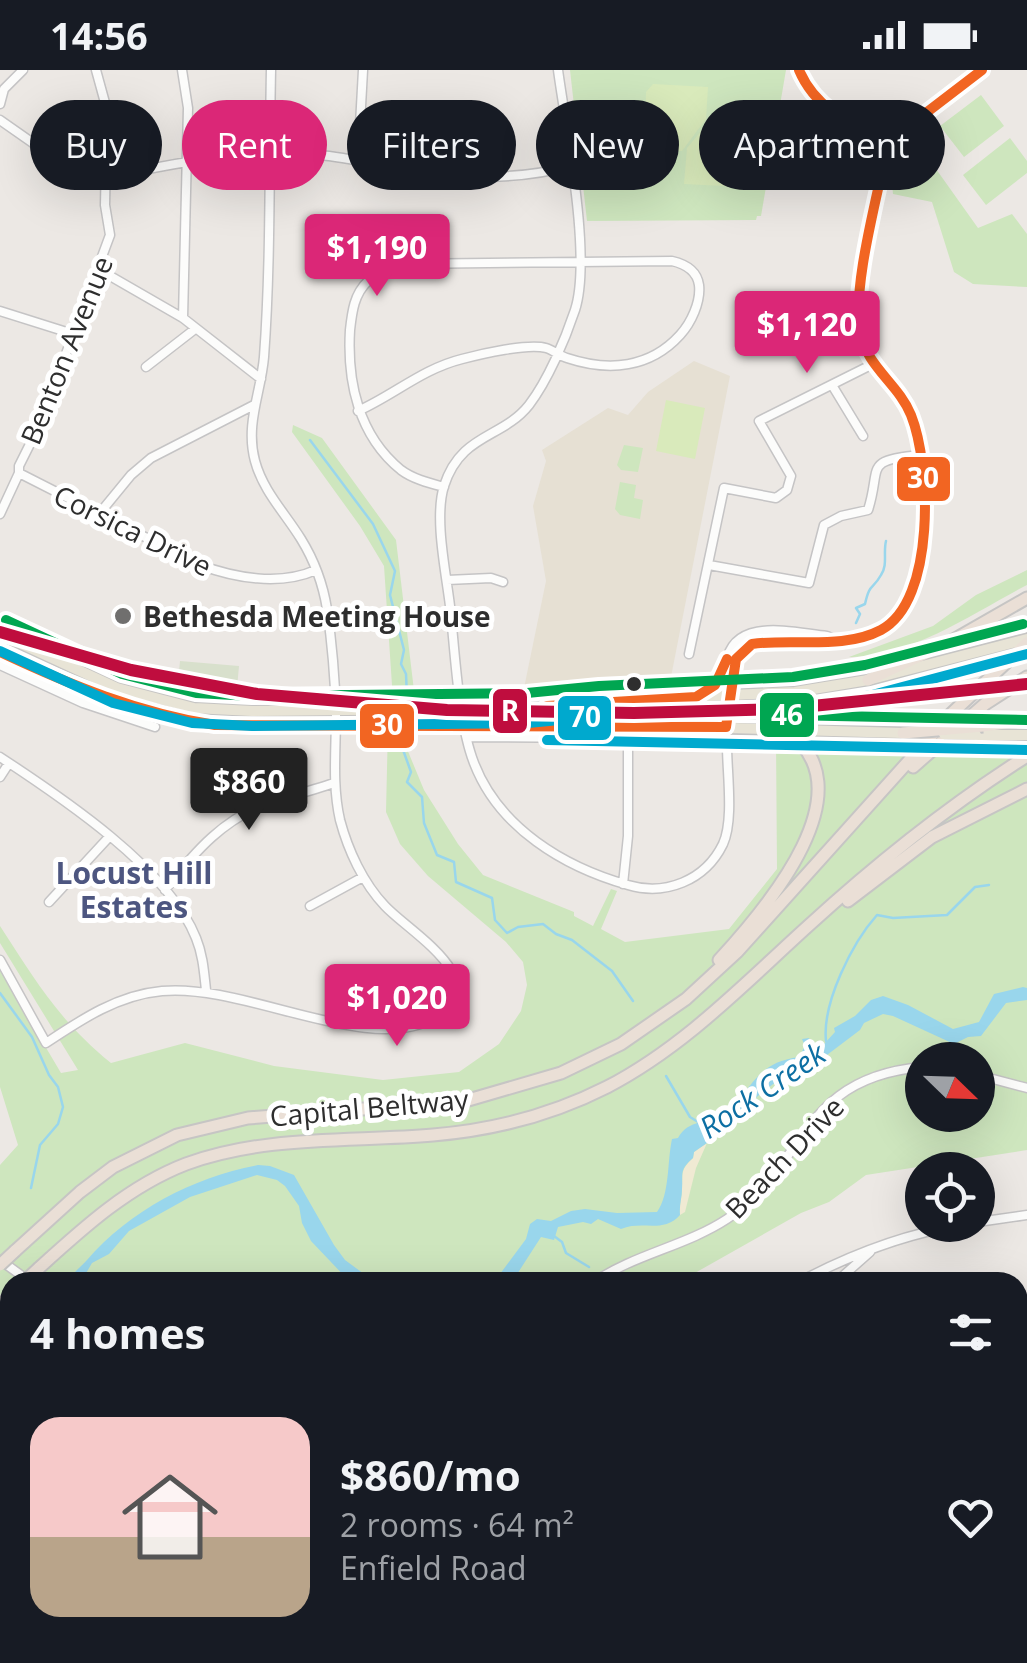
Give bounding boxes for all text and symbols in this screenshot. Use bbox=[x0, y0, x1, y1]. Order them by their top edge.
text: 14:56 bbox=[50, 9, 148, 61]
chip: Buy bbox=[30, 100, 162, 190]
chip: Rent bbox=[182, 100, 327, 190]
chip: Filters bbox=[347, 100, 516, 190]
chip: New bbox=[536, 100, 679, 190]
chip: Apartment bbox=[699, 100, 945, 190]
pin: $1,190 bbox=[296, 214, 458, 299]
text: $1,190 bbox=[327, 225, 427, 268]
street label: Benton Avenue bbox=[11, 250, 121, 450]
pin: $1,120 bbox=[726, 291, 888, 376]
text: $1,120 bbox=[757, 302, 857, 345]
line badge: 30 bbox=[895, 455, 952, 503]
text: 30 bbox=[907, 458, 939, 496]
street label: Corsica Drive bbox=[48, 475, 218, 585]
place label: Bethesda Meeting House bbox=[143, 597, 491, 635]
marker: Bethesda Meeting House bbox=[112, 605, 134, 627]
unlabelled marker bbox=[624, 674, 644, 694]
line badge: R bbox=[491, 687, 529, 735]
text: R bbox=[501, 691, 520, 729]
line badge: 46 bbox=[758, 691, 816, 739]
line badge: 70 bbox=[556, 694, 613, 742]
text: 46 bbox=[771, 695, 803, 733]
text: 70 bbox=[569, 697, 601, 735]
line badge: 30 bbox=[358, 702, 416, 750]
text: 30 bbox=[371, 705, 403, 743]
pin: $860 bbox=[190, 748, 308, 833]
text: $860 bbox=[212, 759, 286, 802]
district label: Locust Hill Estates bbox=[56, 852, 212, 927]
pin: $1,020 bbox=[316, 964, 478, 1049]
text: $1,020 bbox=[347, 975, 447, 1018]
water label: Rock Creek bbox=[691, 1032, 834, 1147]
north arrow bbox=[905, 1042, 995, 1132]
map controls bbox=[905, 1042, 995, 1242]
street label: Capital Beltway bbox=[268, 1079, 471, 1135]
street label: Beach Drive bbox=[716, 1088, 852, 1226]
button: locate bbox=[905, 1152, 995, 1242]
text: 4 homes bbox=[30, 1304, 205, 1361]
icon: filters bbox=[943, 1305, 998, 1360]
text: $860/mo bbox=[340, 1446, 521, 1503]
icon: home bbox=[110, 1457, 230, 1577]
icon: heart bbox=[943, 1490, 998, 1545]
text: 2 rooms · 64 m² bbox=[340, 1503, 574, 1546]
text: Enfield Road bbox=[340, 1546, 527, 1589]

